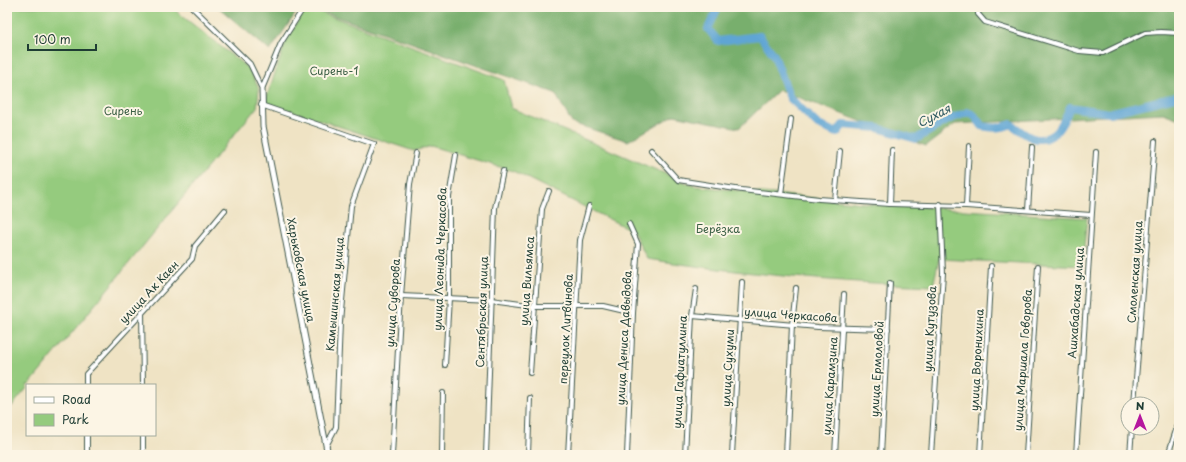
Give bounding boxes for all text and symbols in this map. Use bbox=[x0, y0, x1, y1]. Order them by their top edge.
scale bar bbox=[28, 26, 96, 52]
text: 100 m bbox=[34, 30, 71, 48]
park label: Сирень-1 bbox=[310, 62, 359, 79]
water label: Сухая bbox=[914, 98, 955, 131]
park label: Сирень bbox=[104, 102, 143, 119]
street label: улица Леонида Черкасова bbox=[429, 187, 451, 331]
street label: Харьковская улица bbox=[283, 216, 320, 324]
park label: Берёзка bbox=[696, 220, 740, 237]
street label: Смоленская улица bbox=[1122, 220, 1147, 324]
street label: Камышинская улица bbox=[321, 236, 348, 352]
street label: улица Вильямса bbox=[515, 236, 538, 326]
street label: Ашхабадская улица bbox=[1063, 247, 1088, 359]
street label: улица Ак Каен bbox=[115, 256, 182, 327]
street label: Сентябрьская улица bbox=[471, 256, 492, 368]
street label: улица Суворова bbox=[381, 258, 404, 348]
street label: улица Дениса Давыдова bbox=[611, 270, 636, 406]
street label: переулок Литвинова bbox=[554, 273, 577, 384]
street label: улица Кутузова bbox=[919, 285, 940, 373]
street label: улица Маршала Говорова bbox=[1009, 288, 1036, 431]
street label: улица Черкасова bbox=[744, 303, 838, 326]
street label: улица Воронихина bbox=[965, 308, 988, 412]
street label: улица Гафиатуллина bbox=[668, 315, 691, 429]
street label: улица Ермоловой bbox=[865, 321, 888, 417]
street label: улица Сухуми bbox=[717, 329, 738, 407]
street label: улица Карамзина bbox=[818, 336, 841, 436]
legend bbox=[26, 384, 156, 436]
text: Road bbox=[62, 390, 91, 408]
north arrow bbox=[1120, 396, 1160, 436]
text: N bbox=[1136, 397, 1145, 414]
text: Park bbox=[62, 410, 89, 428]

